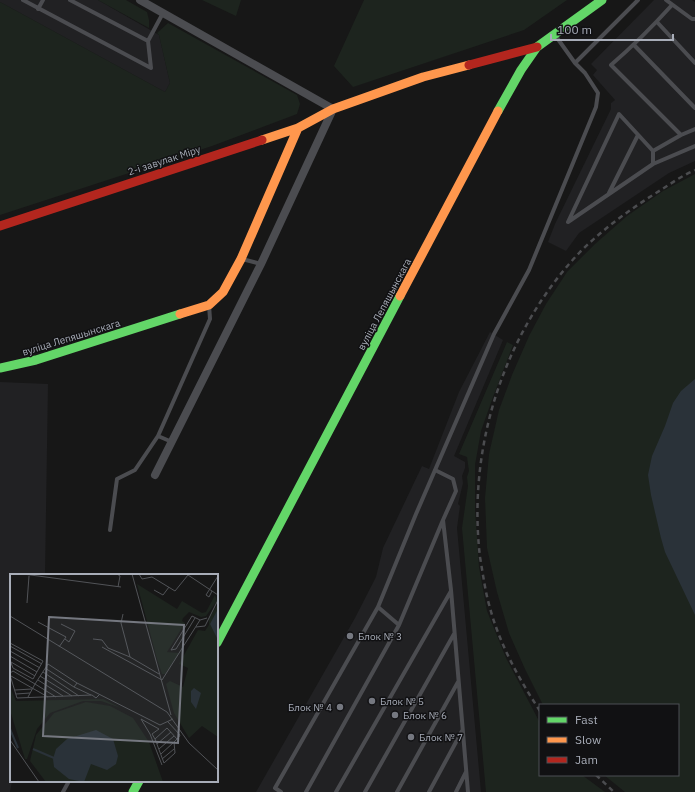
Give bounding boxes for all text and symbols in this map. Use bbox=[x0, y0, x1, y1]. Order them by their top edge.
scale bar bbox=[551, 16, 673, 42]
text: 100 m bbox=[557, 22, 592, 37]
street label: 2-і завулак Міру bbox=[126, 143, 202, 178]
street label: вуліца Лепяшынскага bbox=[355, 256, 414, 352]
street label: вуліца Лепяшынскага bbox=[20, 316, 122, 359]
inset map bbox=[10, 574, 218, 782]
place label: Блок № 3 bbox=[358, 630, 402, 643]
marker: Блок № 3 bbox=[345, 631, 355, 641]
place label: Блок № 5 bbox=[380, 695, 424, 708]
marker: Блок № 5 bbox=[367, 696, 377, 706]
place label: Блок № 4 bbox=[288, 701, 332, 714]
marker: Блок № 4 bbox=[335, 702, 345, 712]
legend bbox=[539, 704, 679, 776]
place label: Блок № 6 bbox=[403, 709, 447, 722]
marker: Блок № 6 bbox=[390, 710, 400, 720]
text: Fast bbox=[575, 712, 598, 727]
place label: Блок № 7 bbox=[419, 731, 463, 744]
marker: Блок № 7 bbox=[406, 732, 416, 742]
text: Slow bbox=[575, 732, 601, 747]
text: Jam bbox=[575, 752, 598, 767]

